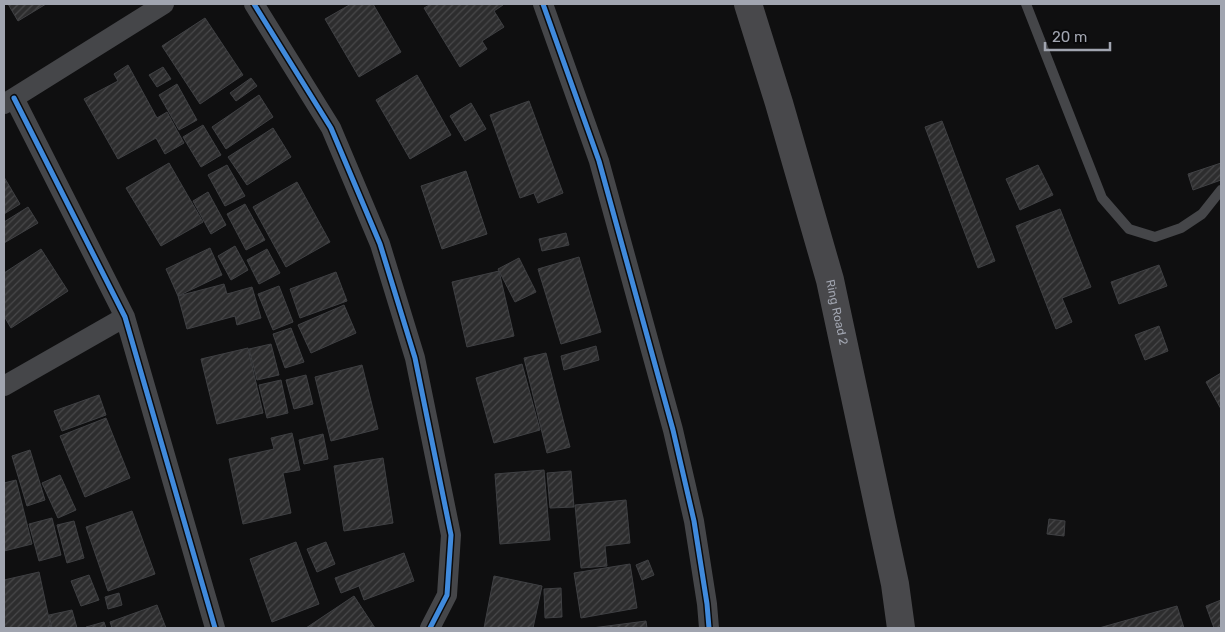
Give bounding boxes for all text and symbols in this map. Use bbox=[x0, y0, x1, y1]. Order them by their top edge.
scale bar bbox=[1045, 20, 1110, 52]
text: 20 m bbox=[1052, 28, 1087, 46]
street label: Ring Road 2 bbox=[823, 278, 851, 346]

